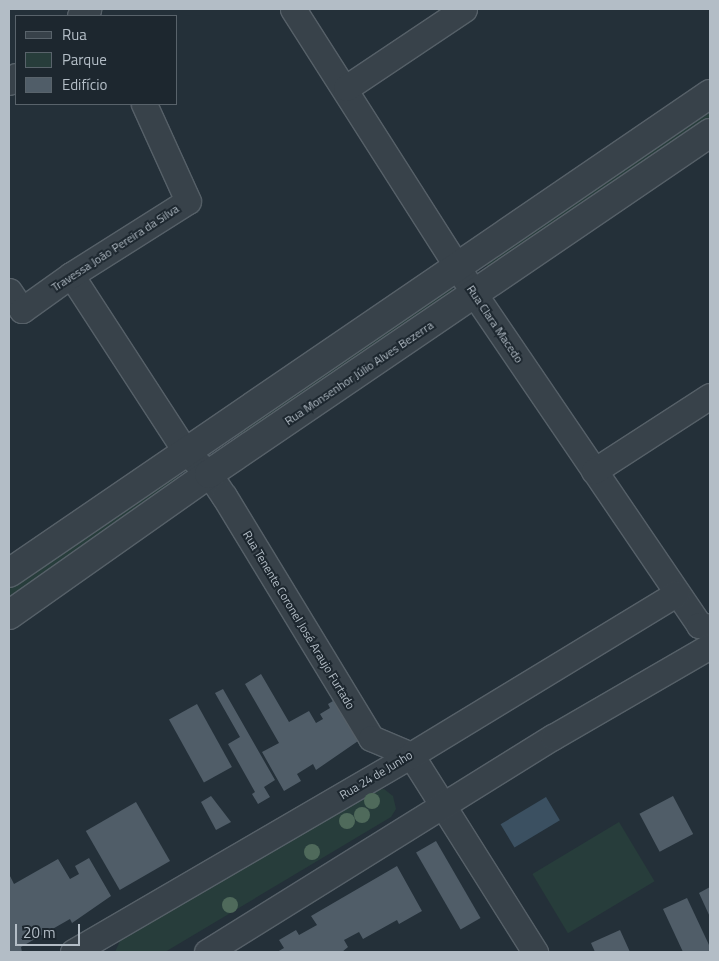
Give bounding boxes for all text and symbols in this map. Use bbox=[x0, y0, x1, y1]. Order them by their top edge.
legend bbox=[15, 15, 178, 105]
text: Rua bbox=[62, 23, 87, 46]
text: Parque bbox=[62, 48, 107, 71]
text: Edifício bbox=[62, 73, 107, 96]
street label: Travessa João Pereira da Silva bbox=[49, 201, 181, 295]
street label: Rua Clara Macedo bbox=[464, 282, 526, 366]
street label: Rua Monsenhor Júlio Alves Bezerra bbox=[282, 318, 436, 428]
street label: Rua Tenente Coronel José Araujo Furtado bbox=[240, 528, 358, 712]
street label: Rua 24 de Junho bbox=[337, 748, 415, 802]
scale bar bbox=[18, 914, 82, 946]
text: 20 m bbox=[23, 921, 56, 944]

